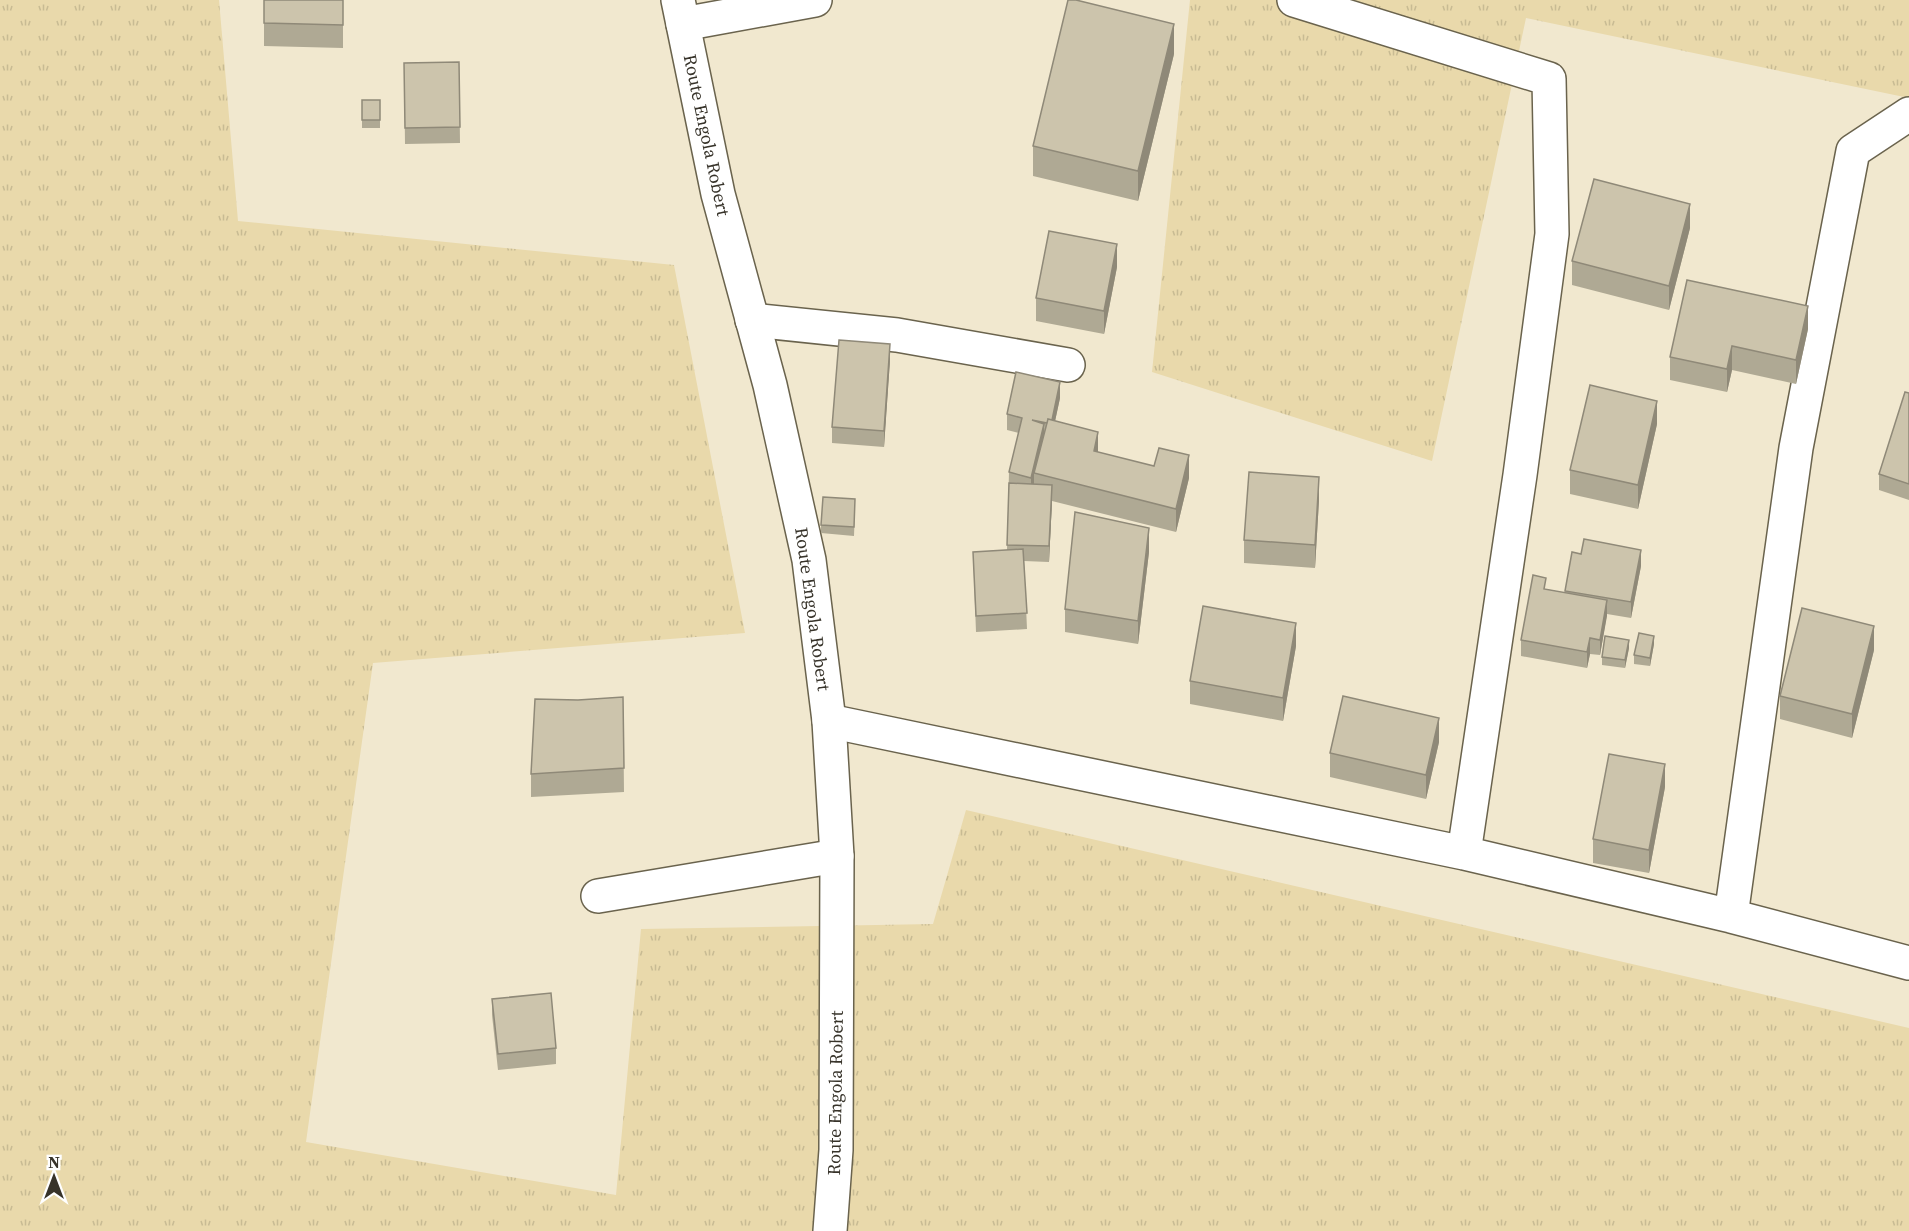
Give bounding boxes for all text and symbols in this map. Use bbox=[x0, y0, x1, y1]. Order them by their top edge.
street label: Route Engola Robert bbox=[678, 52, 736, 218]
street label: Route Engola Robert bbox=[789, 526, 837, 692]
street label: Route Engola Robert bbox=[821, 1010, 849, 1176]
north arrow bbox=[24, 1147, 84, 1207]
text: N bbox=[48, 1151, 60, 1173]

